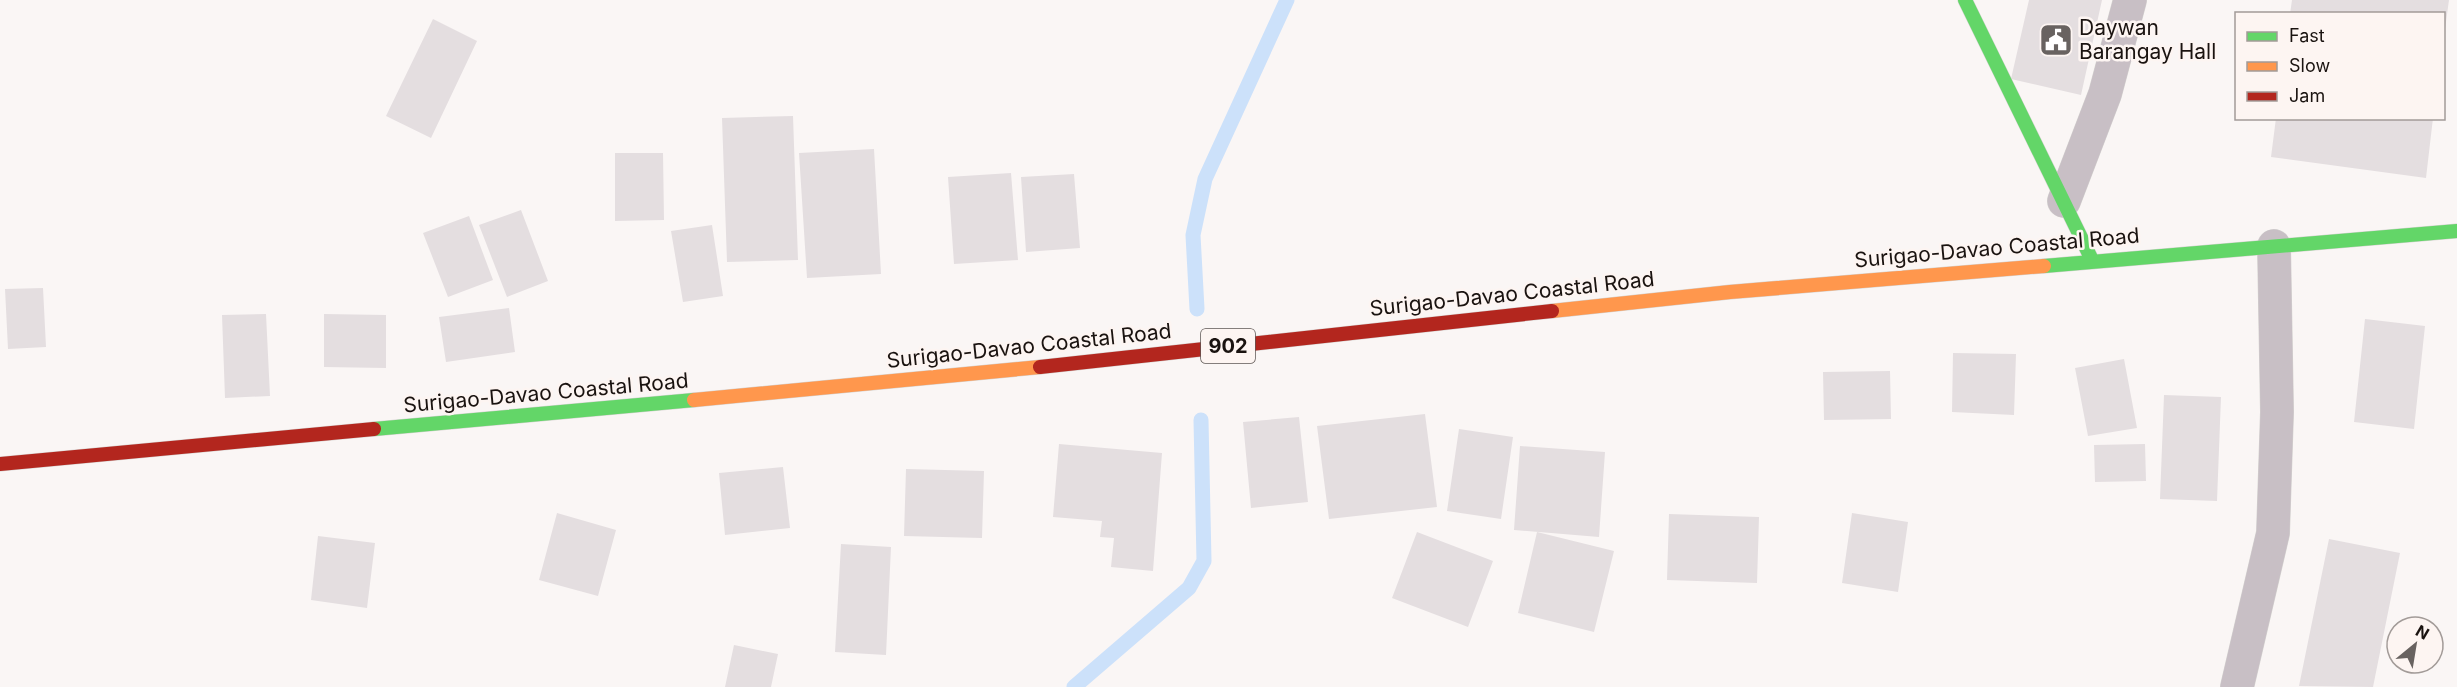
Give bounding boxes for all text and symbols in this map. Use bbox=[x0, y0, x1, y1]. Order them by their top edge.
legend bbox=[2235, 12, 2445, 120]
place label: Daywan Barangay Hall bbox=[2079, 15, 2216, 64]
public building icon: Daywan Barangay Hall bbox=[2038, 22, 2074, 58]
text: Fast bbox=[2289, 25, 2325, 46]
text: Slow bbox=[2289, 55, 2330, 76]
text: Jam bbox=[2289, 85, 2325, 106]
street label: Surigao-Davao Coastal Road bbox=[1853, 223, 2141, 272]
street label: Surigao-Davao Coastal Road bbox=[1368, 266, 1656, 321]
street label: Surigao-Davao Coastal Road bbox=[885, 318, 1173, 373]
road number: 902 bbox=[1201, 329, 1255, 363]
street label: Surigao-Davao Coastal Road bbox=[402, 368, 690, 417]
north arrow bbox=[2385, 615, 2445, 675]
text: N bbox=[2412, 620, 2433, 644]

